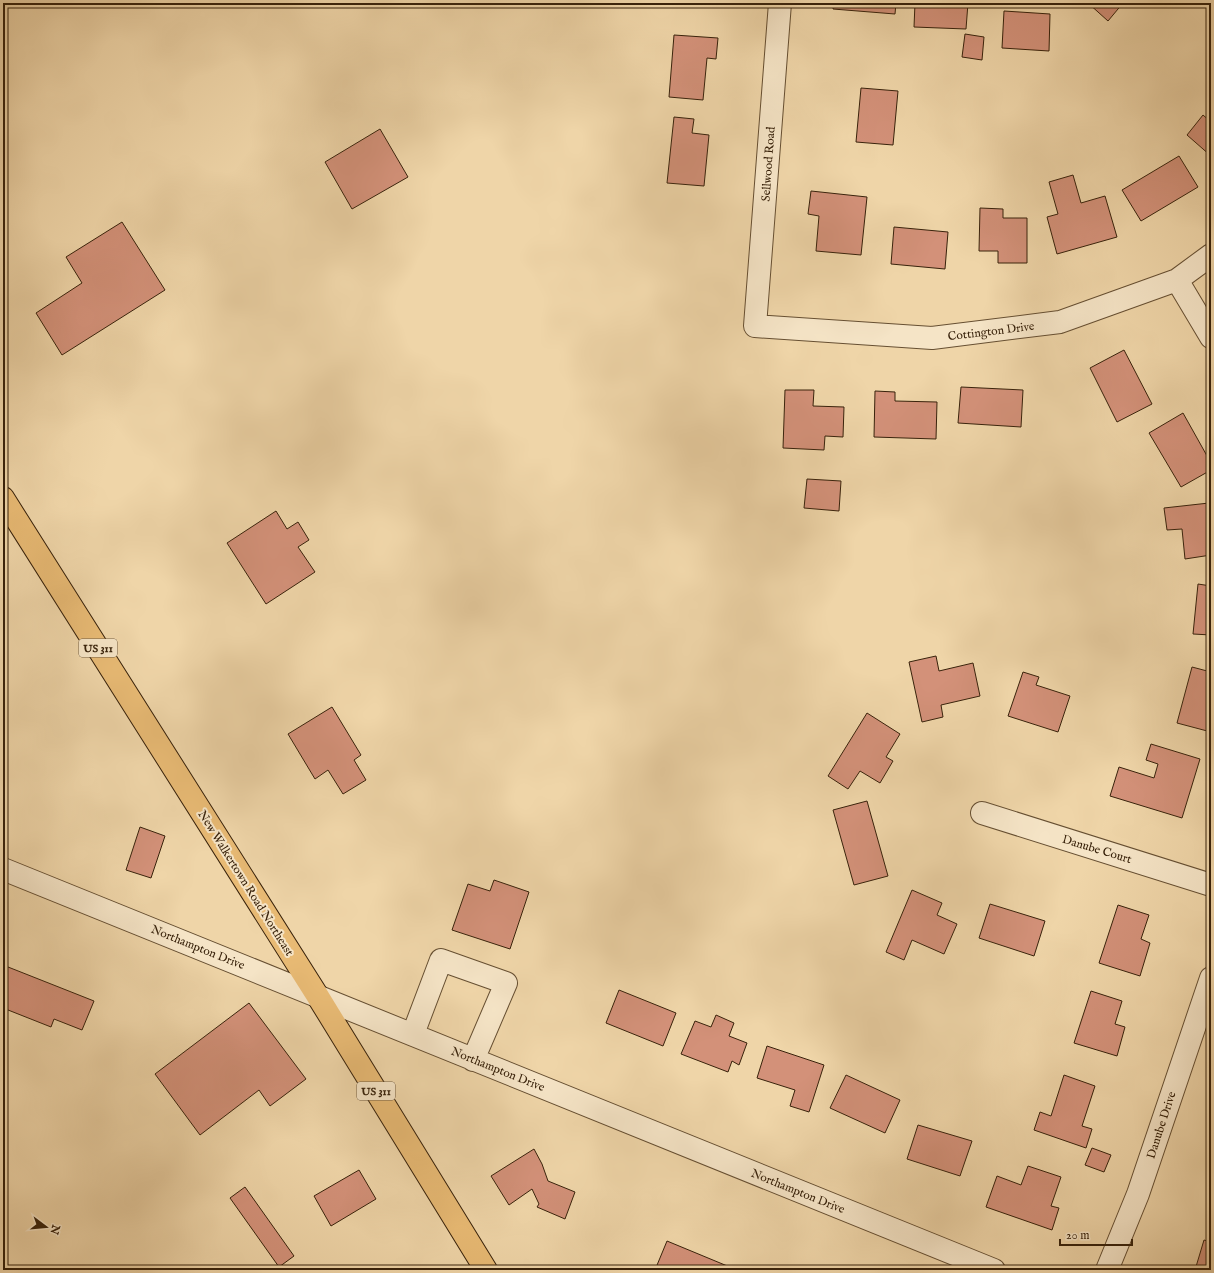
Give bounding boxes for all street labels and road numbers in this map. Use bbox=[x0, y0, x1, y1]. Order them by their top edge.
street label: Sellwood Road bbox=[758, 126, 779, 202]
street label: Cottington Drive bbox=[947, 319, 1036, 344]
road number: US 311 bbox=[79, 639, 117, 657]
street label: New Walkertown Road Northeast bbox=[194, 808, 297, 959]
street label: Danube Court bbox=[1060, 832, 1133, 867]
street label: Northampton Drive bbox=[148, 922, 247, 974]
street label: Northampton Drive bbox=[448, 1044, 547, 1096]
road number: US 311 bbox=[357, 1082, 395, 1100]
street label: Danube Drive bbox=[1144, 1089, 1180, 1161]
street label: Northampton Drive bbox=[748, 1166, 847, 1218]

